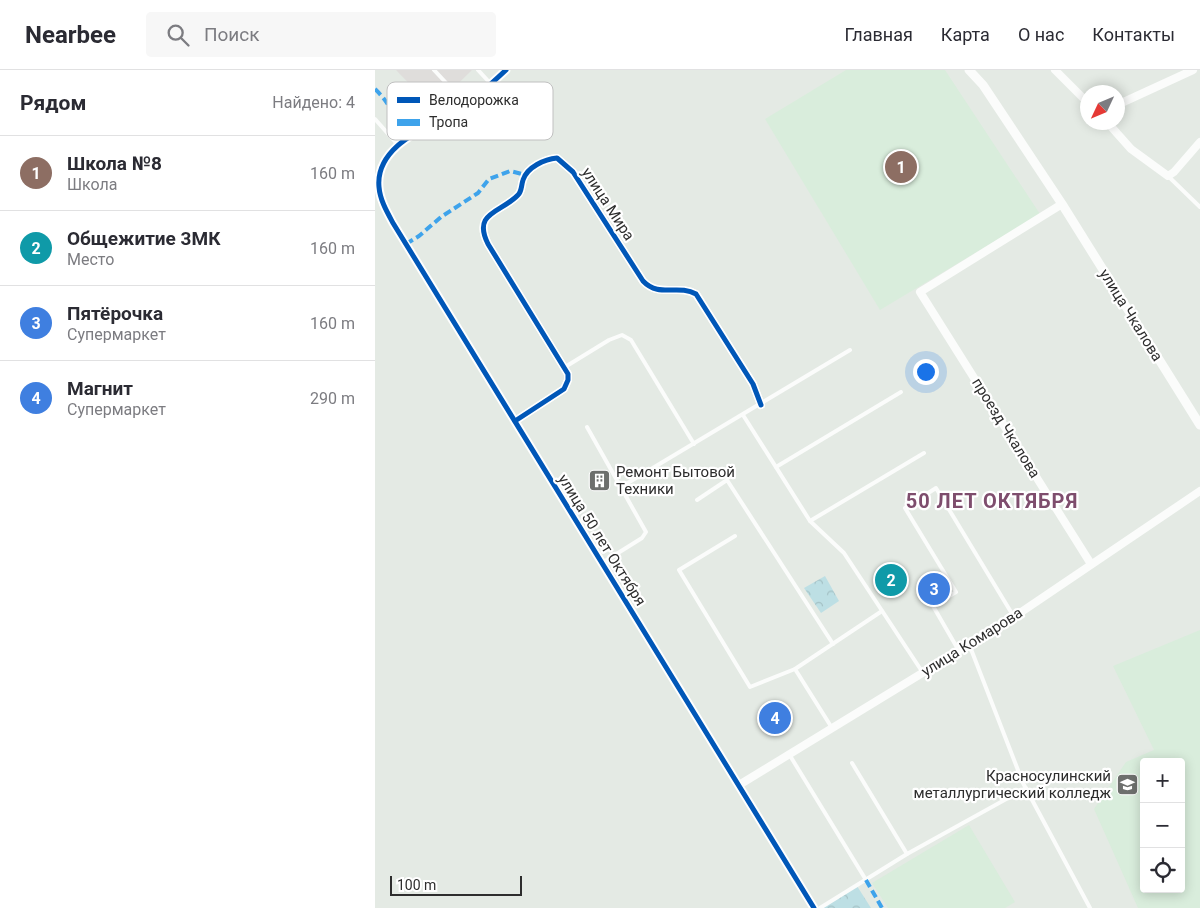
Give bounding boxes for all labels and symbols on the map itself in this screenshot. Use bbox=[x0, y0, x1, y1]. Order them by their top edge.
legend bbox=[387, 82, 553, 140]
north arrow bbox=[1080, 85, 1125, 130]
text: Велодорожка bbox=[429, 92, 519, 108]
text: Тропа bbox=[429, 114, 468, 130]
pin: 1 bbox=[885, 148, 917, 186]
street label: улица Мира bbox=[578, 164, 638, 244]
street label: улица Чкалова bbox=[1095, 266, 1167, 364]
your location bbox=[913, 359, 939, 385]
street label: проезд Чкалова bbox=[968, 375, 1044, 481]
place label: Ремонт Бытовой Техники bbox=[616, 463, 735, 498]
building icon: Ремонт Бытовой Техники bbox=[588, 469, 612, 493]
street label: улица 50 лет Октября bbox=[554, 471, 650, 609]
district label: 50 ЛЕТ ОКТЯБРЯ bbox=[906, 489, 1078, 513]
pin: 2 bbox=[875, 561, 907, 599]
pin: 3 bbox=[918, 570, 950, 608]
street label: улица Комарова bbox=[918, 604, 1026, 680]
pin: 4 bbox=[759, 699, 791, 737]
place label: Красносулинский металлургический колледж bbox=[914, 767, 1112, 802]
school or university icon: Красносулинский металлургический колледж bbox=[1115, 773, 1139, 797]
scale bar bbox=[390, 873, 523, 896]

